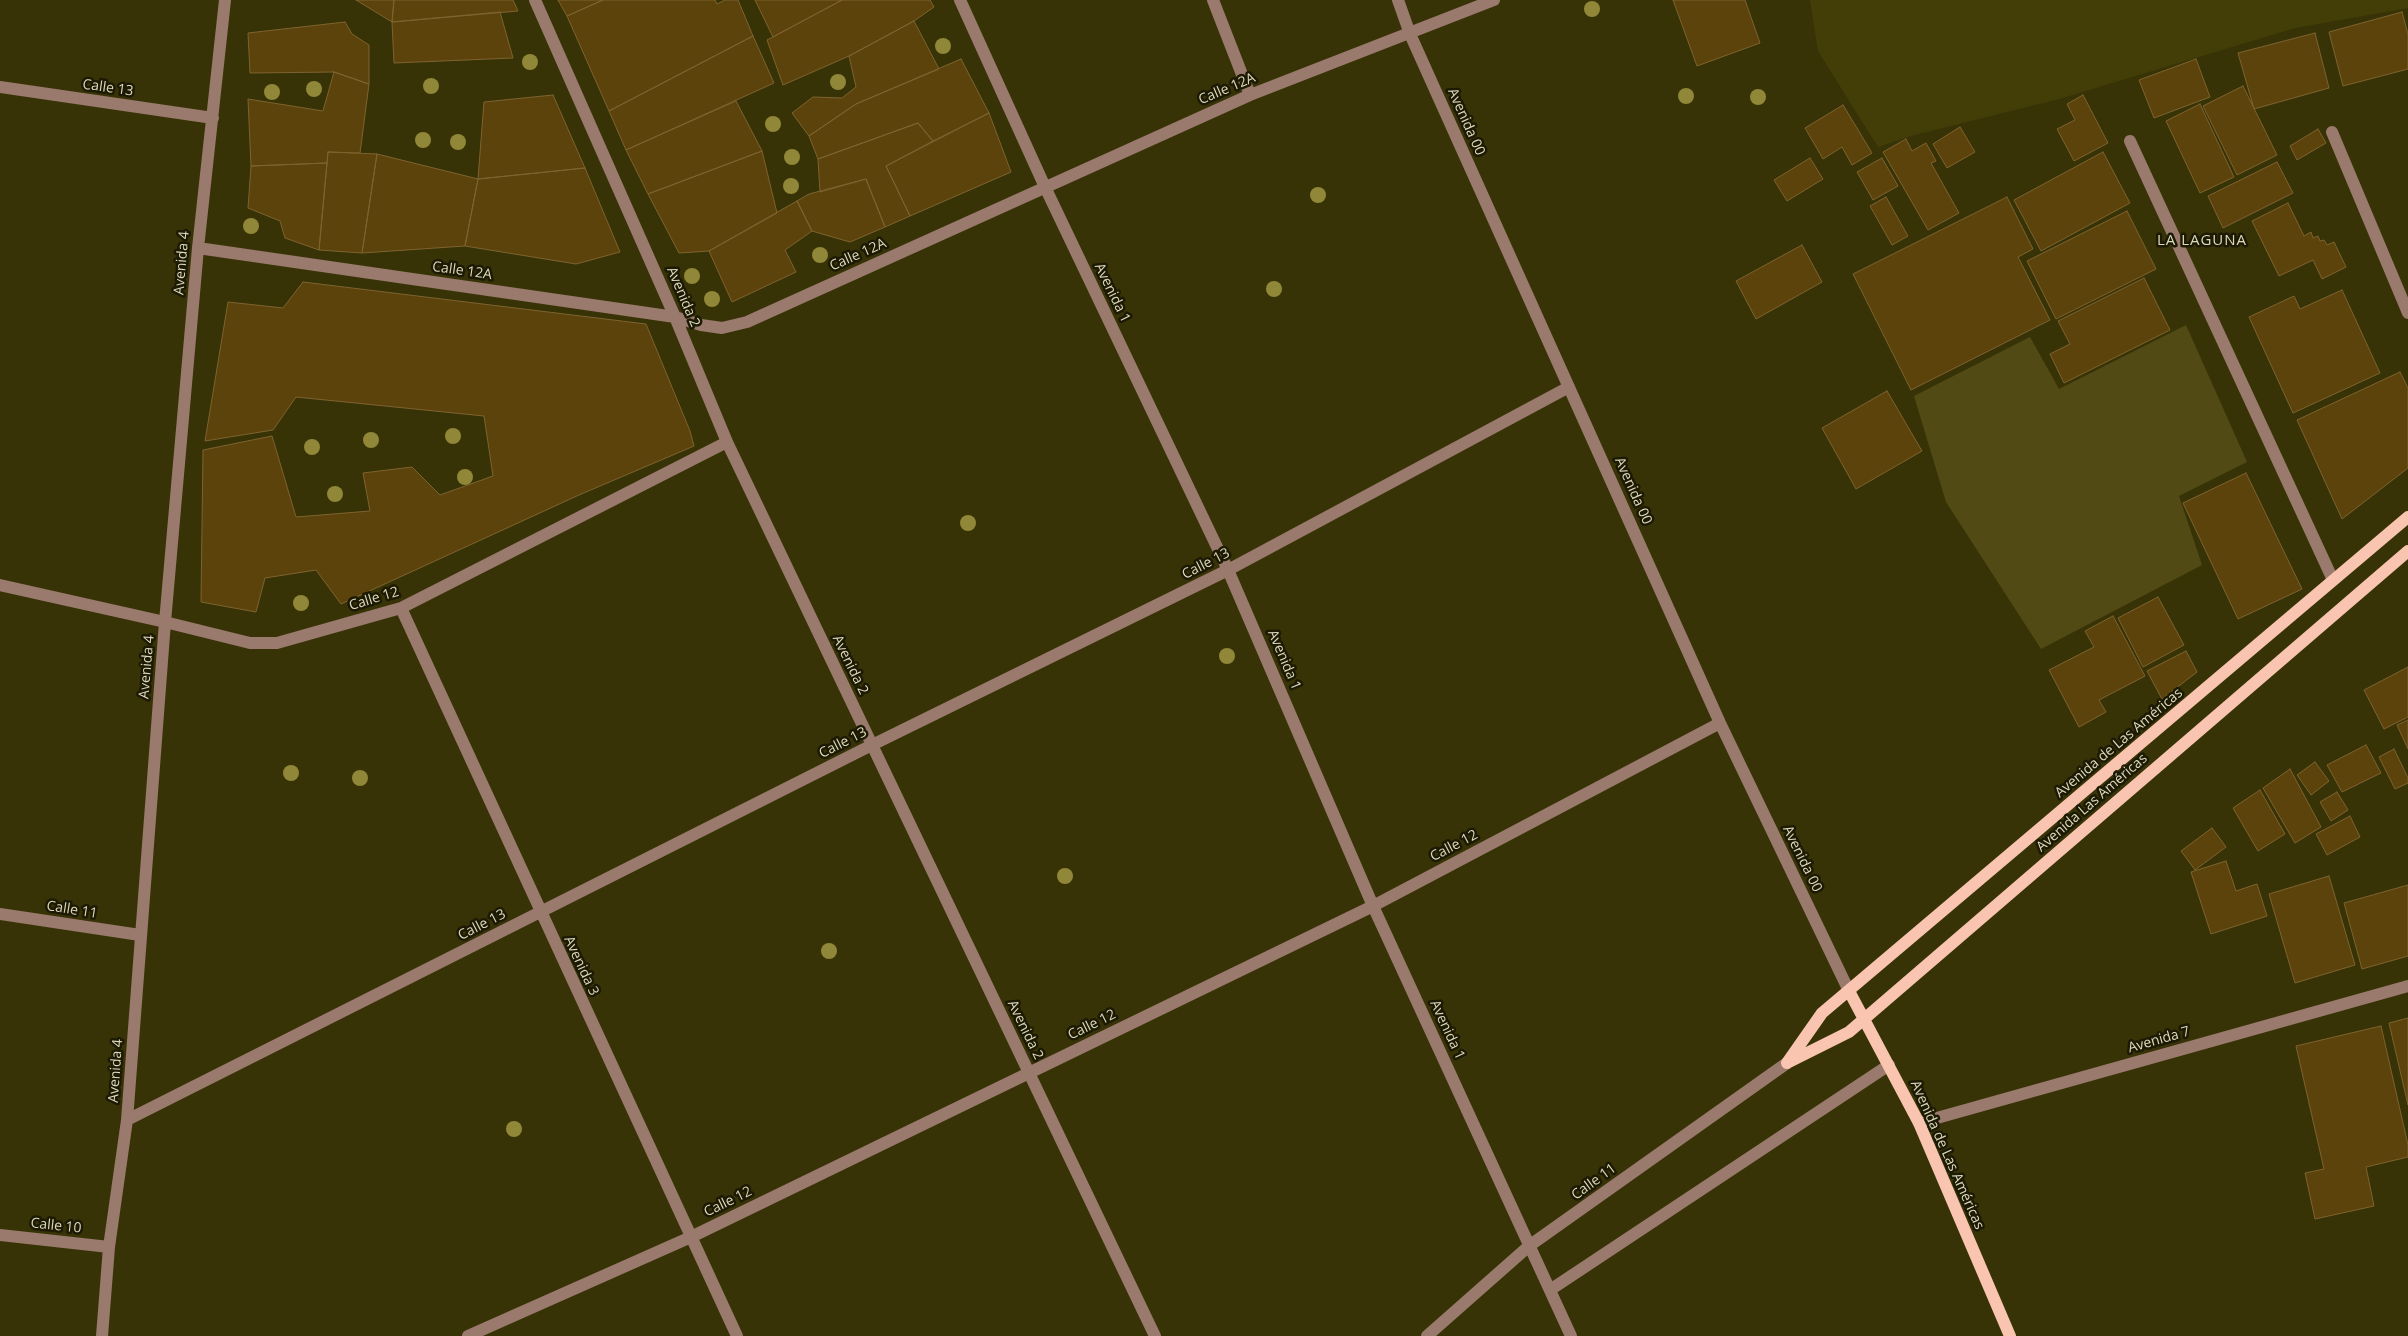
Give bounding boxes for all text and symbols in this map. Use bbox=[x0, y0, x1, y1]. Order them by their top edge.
street label: Calle 12A bbox=[1196, 70, 1258, 108]
street label: Calle 13 bbox=[81, 76, 135, 100]
street label: Avenida 00 bbox=[1444, 86, 1488, 158]
street label: Avenida 4 bbox=[171, 230, 193, 296]
district label: LA LAGUNA bbox=[2156, 232, 2248, 250]
street label: Calle 12A bbox=[827, 235, 889, 275]
street label: Calle 12A bbox=[431, 259, 493, 283]
street label: Avenida 1 bbox=[1090, 261, 1134, 325]
street label: Avenida 2 bbox=[663, 264, 703, 330]
street label: Avenida 00 bbox=[1611, 455, 1655, 527]
street label: Calle 13 bbox=[1179, 545, 1233, 583]
street label: Calle 12 bbox=[347, 583, 401, 615]
street label: Avenida 1 bbox=[1264, 627, 1304, 693]
street label: Avenida 2 bbox=[828, 633, 872, 697]
street label: Avenida 4 bbox=[136, 634, 158, 700]
street label: Avenida de Las Américas bbox=[2052, 685, 2186, 801]
street label: Calle 13 bbox=[816, 724, 870, 762]
street label: Avenida Las Américas bbox=[2033, 750, 2151, 856]
street label: Avenida 00 bbox=[1779, 823, 1825, 895]
street label: Calle 12 bbox=[1427, 827, 1481, 865]
street label: Calle 11 bbox=[45, 898, 99, 922]
street label: Calle 13 bbox=[455, 906, 509, 944]
street label: Avenida 3 bbox=[560, 934, 602, 998]
street label: Avenida 2 bbox=[1003, 998, 1047, 1062]
street label: Avenida 1 bbox=[1426, 998, 1468, 1062]
street label: Calle 12 bbox=[1065, 1006, 1119, 1044]
street label: Avenida 7 bbox=[2126, 1023, 2192, 1057]
street label: Avenida 4 bbox=[105, 1039, 127, 1103]
street label: Avenida de Las Américas bbox=[1907, 1078, 1987, 1232]
street label: Calle 11 bbox=[1568, 1160, 1620, 1204]
street label: Calle 12 bbox=[701, 1183, 755, 1221]
street label: Calle 10 bbox=[30, 1215, 82, 1237]

